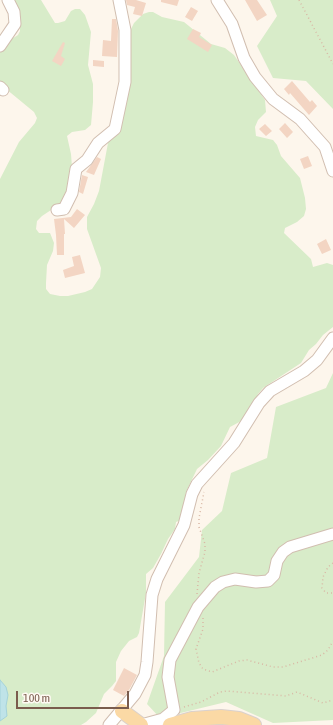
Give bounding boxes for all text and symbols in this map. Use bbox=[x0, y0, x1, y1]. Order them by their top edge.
scale bar bbox=[18, 683, 131, 709]
text: 100 m bbox=[23, 691, 50, 705]

